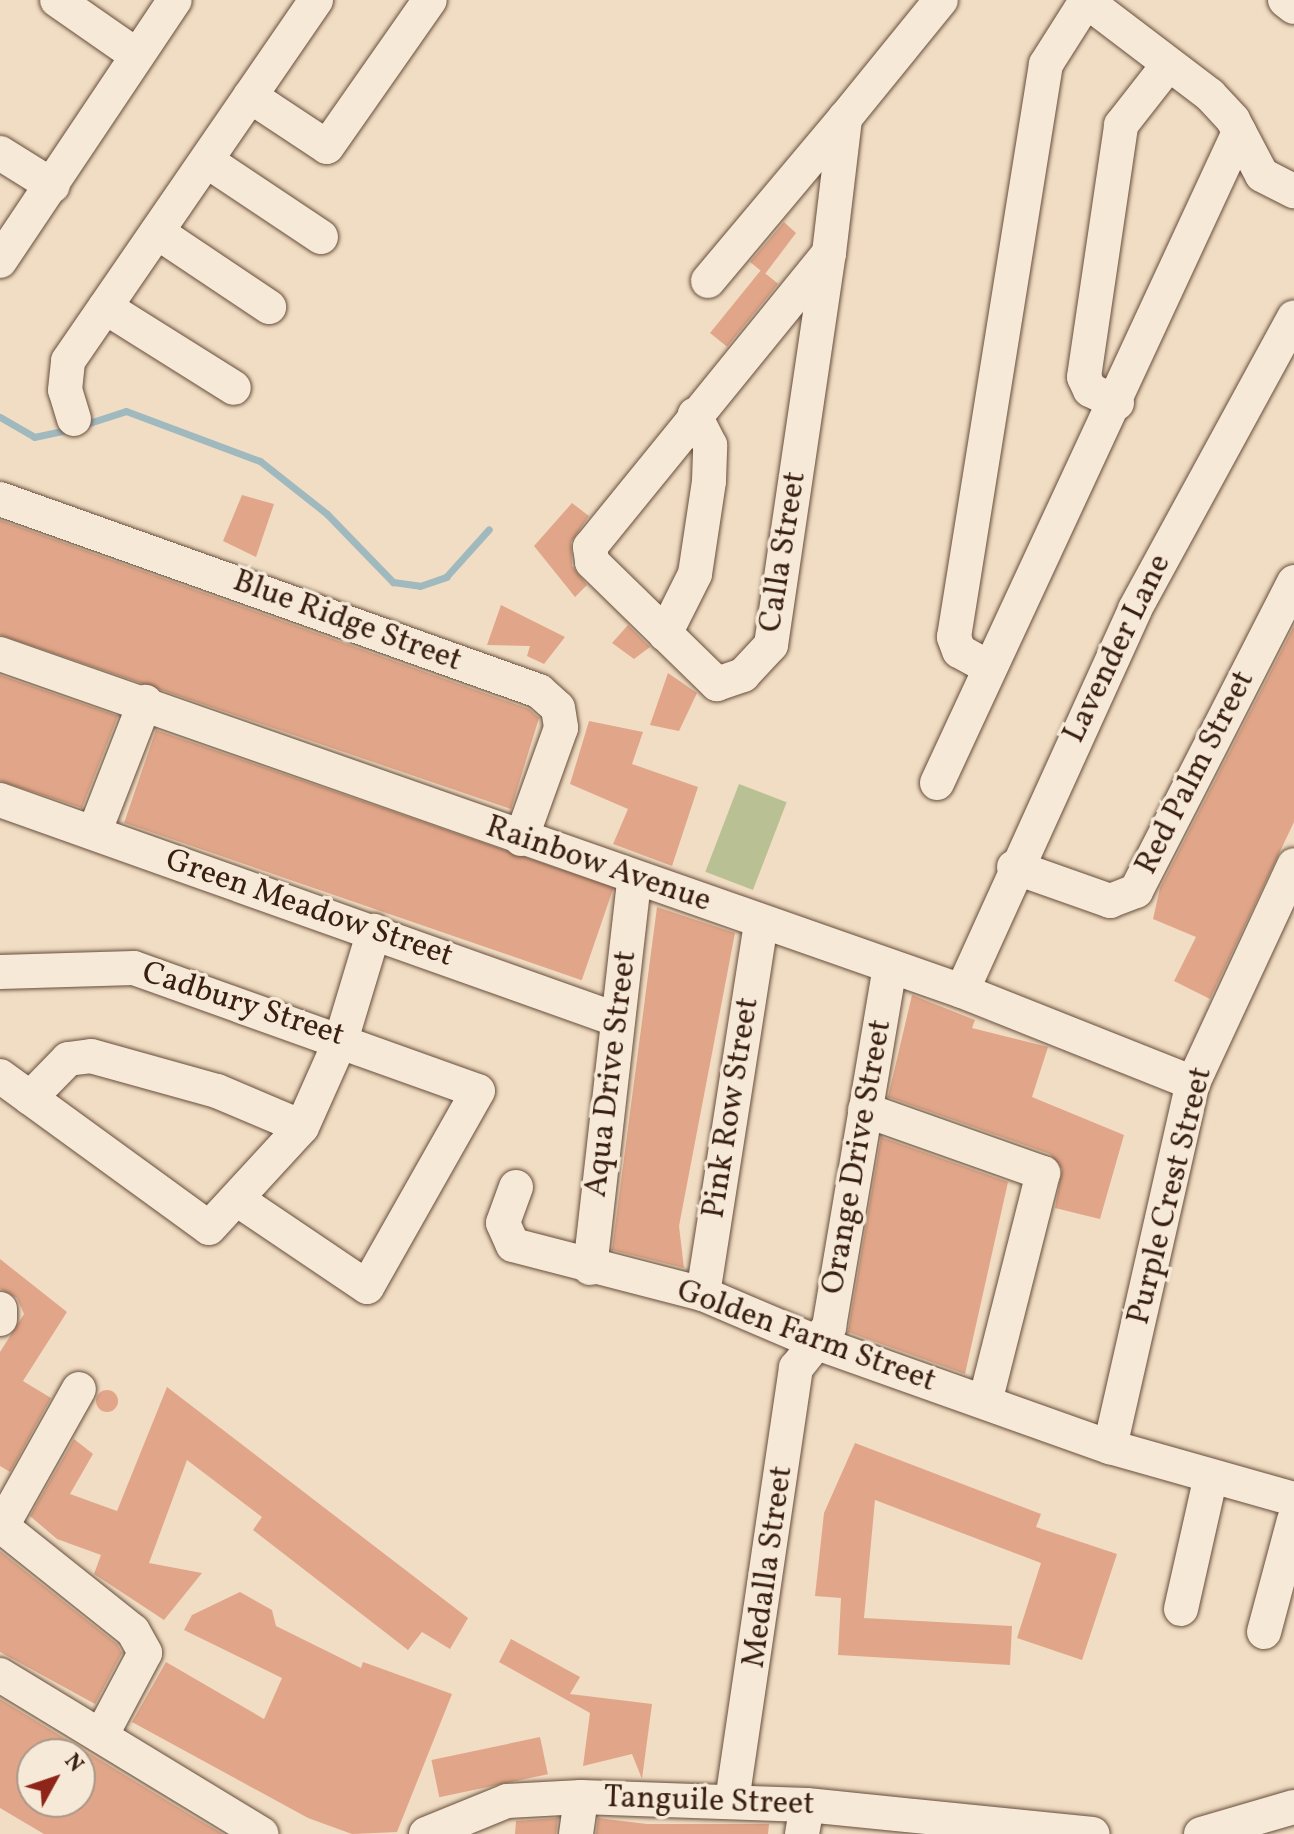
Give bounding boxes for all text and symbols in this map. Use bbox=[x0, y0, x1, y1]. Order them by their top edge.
street label: Calla Street bbox=[752, 469, 816, 635]
street label: Lavender Lane bbox=[1056, 549, 1180, 749]
street label: Blue Ridge Street bbox=[227, 563, 467, 681]
street label: Red Palm Street bbox=[1128, 665, 1264, 881]
street label: Rainbow Avenue bbox=[480, 808, 716, 922]
street label: Green Meadow Street bbox=[160, 842, 458, 976]
street label: Aqua Drive Street bbox=[578, 949, 646, 1199]
street label: Cadbury Street bbox=[137, 954, 349, 1056]
street label: Pink Row Street bbox=[696, 994, 768, 1222]
street label: Orange Drive Street bbox=[815, 1017, 901, 1297]
street label: Purple Crest Street bbox=[1120, 1063, 1222, 1329]
street label: Golden Farm Street bbox=[671, 1272, 941, 1402]
street label: Medalla Street bbox=[736, 1463, 802, 1671]
north arrow bbox=[16, 1738, 96, 1818]
text: N bbox=[56, 1747, 90, 1780]
street label: Tanguile Street bbox=[603, 1779, 815, 1825]

